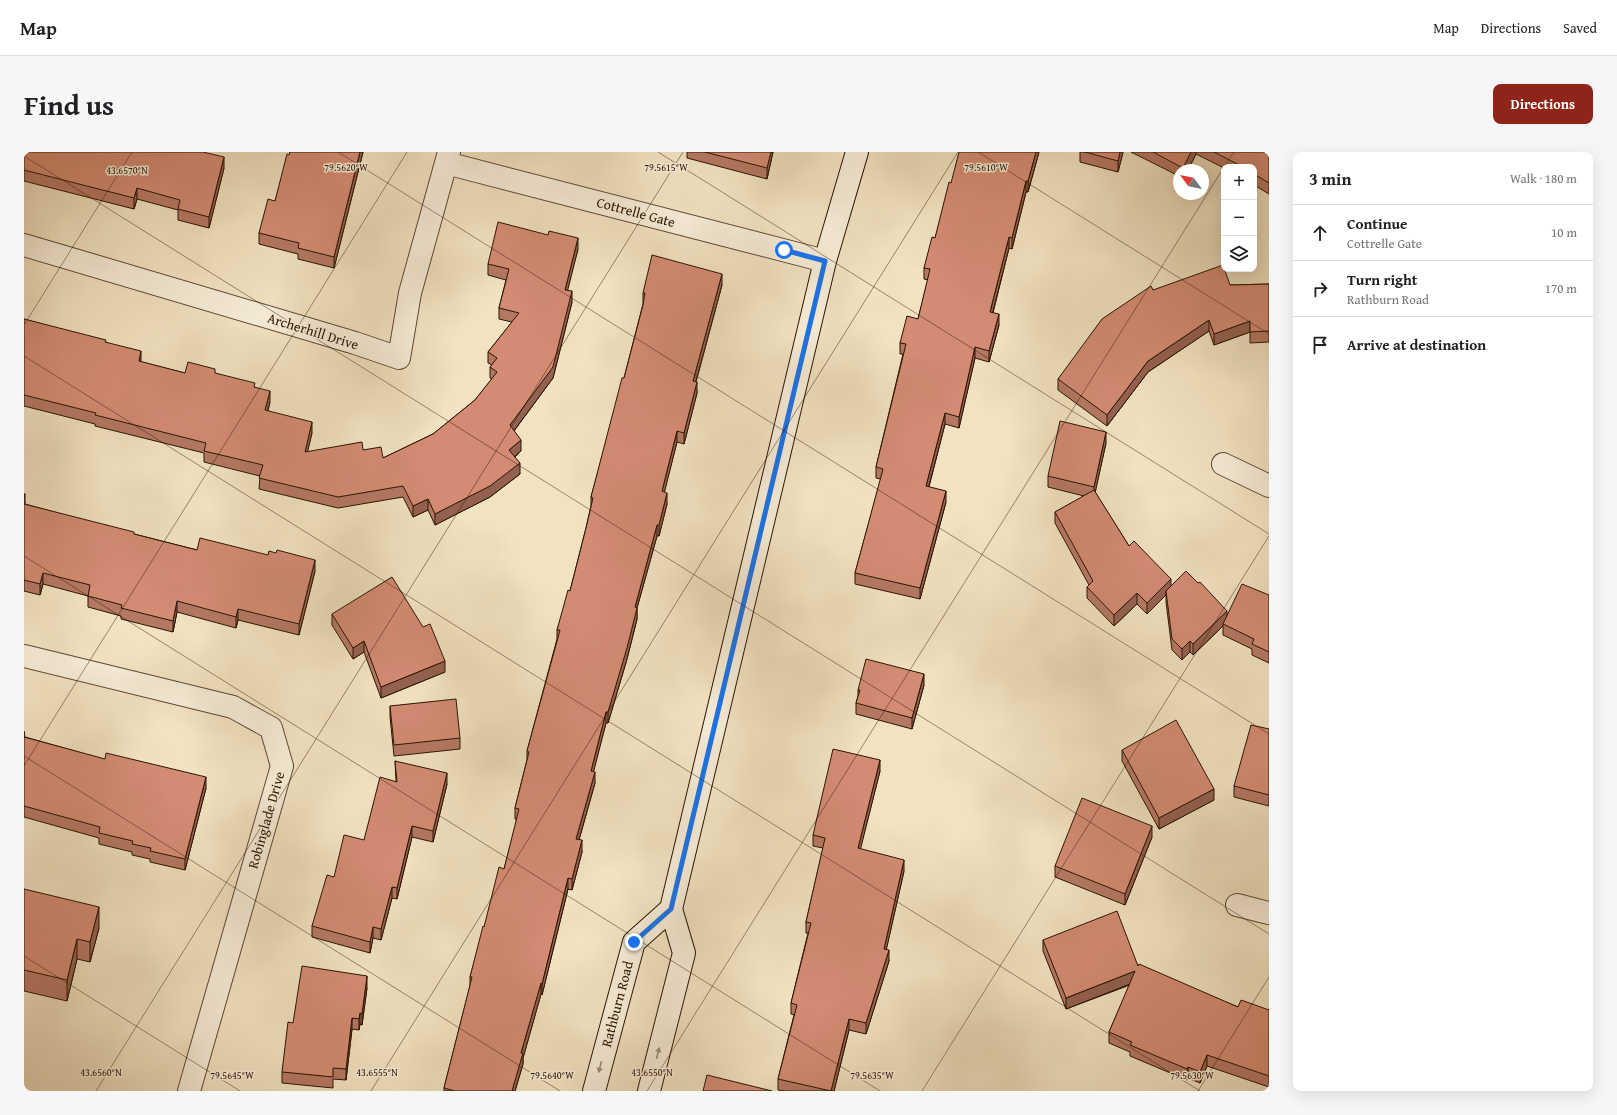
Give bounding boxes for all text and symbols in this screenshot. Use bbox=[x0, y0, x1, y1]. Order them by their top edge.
text: Map bbox=[20, 14, 57, 42]
text: Map bbox=[1433, 18, 1459, 38]
text: Directions bbox=[1481, 18, 1541, 38]
text: Saved bbox=[1563, 18, 1597, 38]
text: Find us bbox=[24, 84, 114, 125]
button: Directions bbox=[1493, 84, 1593, 124]
text: 79.5620°W bbox=[324, 160, 368, 175]
text: 79.5615°W bbox=[644, 160, 688, 175]
text: 79.5610°W bbox=[964, 160, 1008, 175]
text: 43.6570°N bbox=[106, 163, 148, 178]
north arrow bbox=[1173, 164, 1209, 200]
map controls bbox=[1221, 164, 1257, 272]
button: + bbox=[1221, 164, 1257, 200]
text: 3 min bbox=[1309, 166, 1351, 191]
text: Walk · 180 m bbox=[1510, 169, 1577, 188]
street label: Cottrelle Gate bbox=[594, 192, 678, 232]
button: − bbox=[1221, 200, 1257, 236]
text: Continue bbox=[1347, 213, 1408, 234]
icon: ahead bbox=[1309, 222, 1331, 244]
text: 10 m bbox=[1551, 223, 1577, 242]
text: Cottrelle Gate bbox=[1347, 234, 1422, 253]
button: layers bbox=[1221, 236, 1257, 272]
route start bbox=[775, 241, 793, 259]
text: Turn right bbox=[1347, 269, 1418, 290]
icon: right bbox=[1309, 278, 1331, 300]
text: 170 m bbox=[1545, 279, 1577, 298]
text: Rathburn Road bbox=[1347, 290, 1429, 309]
street label: Archerhill Drive bbox=[265, 308, 361, 354]
icon: arrive bbox=[1309, 334, 1331, 356]
text: Arrive at destination bbox=[1347, 334, 1486, 355]
street label: Robinglade Drive bbox=[243, 769, 290, 871]
route end bbox=[625, 933, 643, 951]
street label: Rathburn Road bbox=[596, 958, 638, 1049]
one-way arrow bbox=[656, 1047, 662, 1059]
one-way arrow bbox=[597, 1061, 603, 1073]
text: 43.6560°N bbox=[80, 1065, 122, 1080]
text: 43.6555°N bbox=[356, 1065, 398, 1080]
text: 43.6550°N bbox=[631, 1065, 673, 1080]
text: 79.5645°W bbox=[210, 1068, 254, 1083]
text: 79.5640°W bbox=[530, 1068, 574, 1083]
text: 79.5635°W bbox=[850, 1068, 894, 1083]
text: 79.5630°W bbox=[1170, 1068, 1214, 1083]

